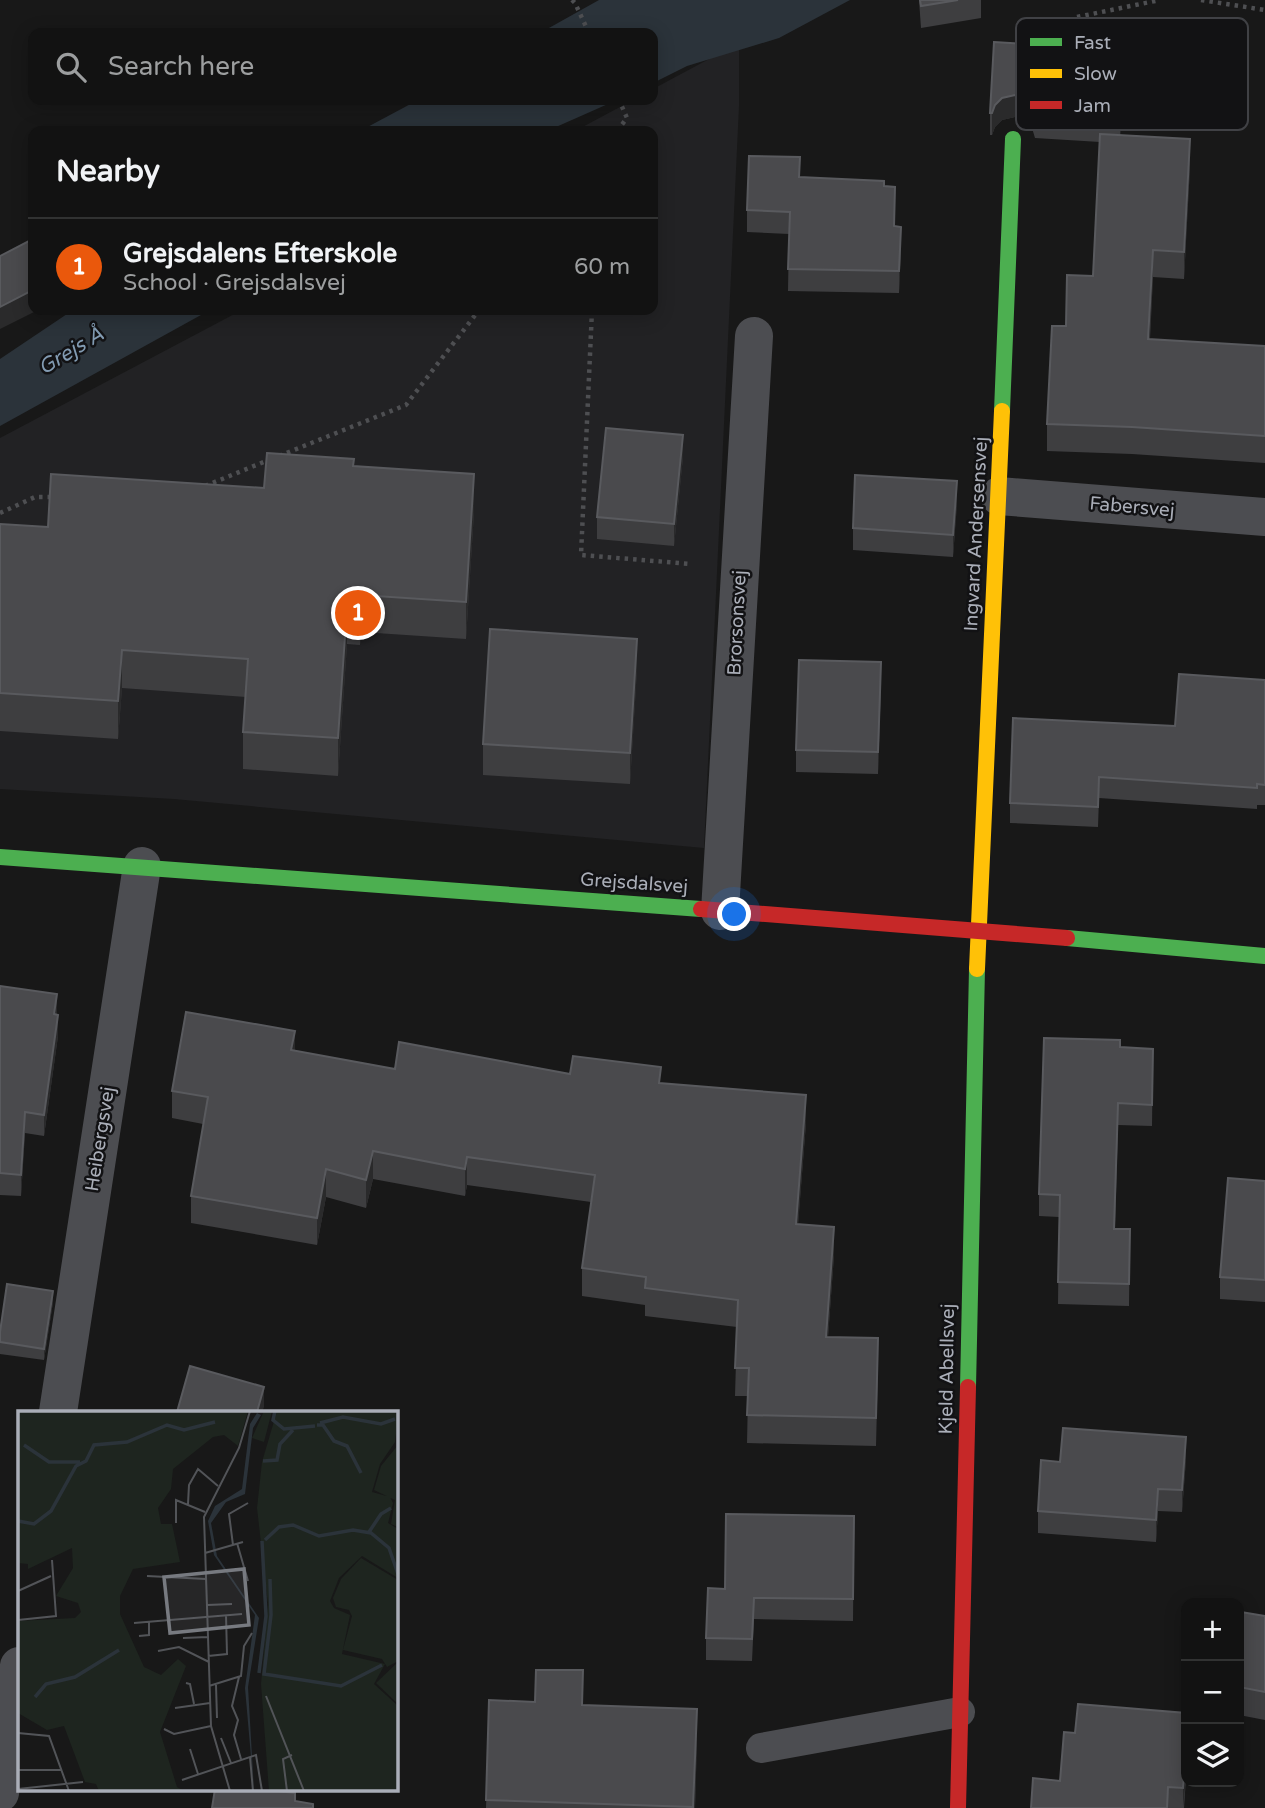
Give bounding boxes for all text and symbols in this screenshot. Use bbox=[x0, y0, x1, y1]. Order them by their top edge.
legend bbox=[1016, 18, 1248, 130]
search box bbox=[28, 28, 658, 105]
text: Fast bbox=[1074, 32, 1111, 54]
icon: search bbox=[52, 48, 90, 86]
text: Search here bbox=[108, 51, 254, 82]
text: Slow bbox=[1074, 63, 1117, 85]
text: Jam bbox=[1074, 95, 1111, 117]
text: Nearby bbox=[56, 153, 160, 190]
text: Grejsdalens Efterskole bbox=[123, 238, 397, 269]
text: 1 bbox=[72, 253, 86, 281]
text: 60 m bbox=[574, 253, 630, 281]
text: School · Grejsdalsvej bbox=[123, 269, 346, 297]
water label: Grejs Å bbox=[33, 321, 108, 380]
street label: Ingvard Andersensvej bbox=[960, 436, 992, 632]
street label: Fabersvej bbox=[1089, 492, 1175, 522]
street label: Brorsonsvej bbox=[723, 570, 751, 676]
pin: 1 bbox=[335, 587, 381, 639]
street label: Grejsdalsvej bbox=[579, 868, 689, 898]
your location bbox=[717, 897, 751, 931]
street label: Heibergsvej bbox=[81, 1085, 119, 1193]
street label: Kjeld Abellsvej bbox=[935, 1303, 959, 1435]
inset map bbox=[18, 1411, 397, 1790]
map controls bbox=[1181, 1598, 1244, 1787]
button: + bbox=[1181, 1598, 1244, 1661]
button: − bbox=[1181, 1661, 1244, 1724]
button: layers bbox=[1181, 1724, 1244, 1787]

